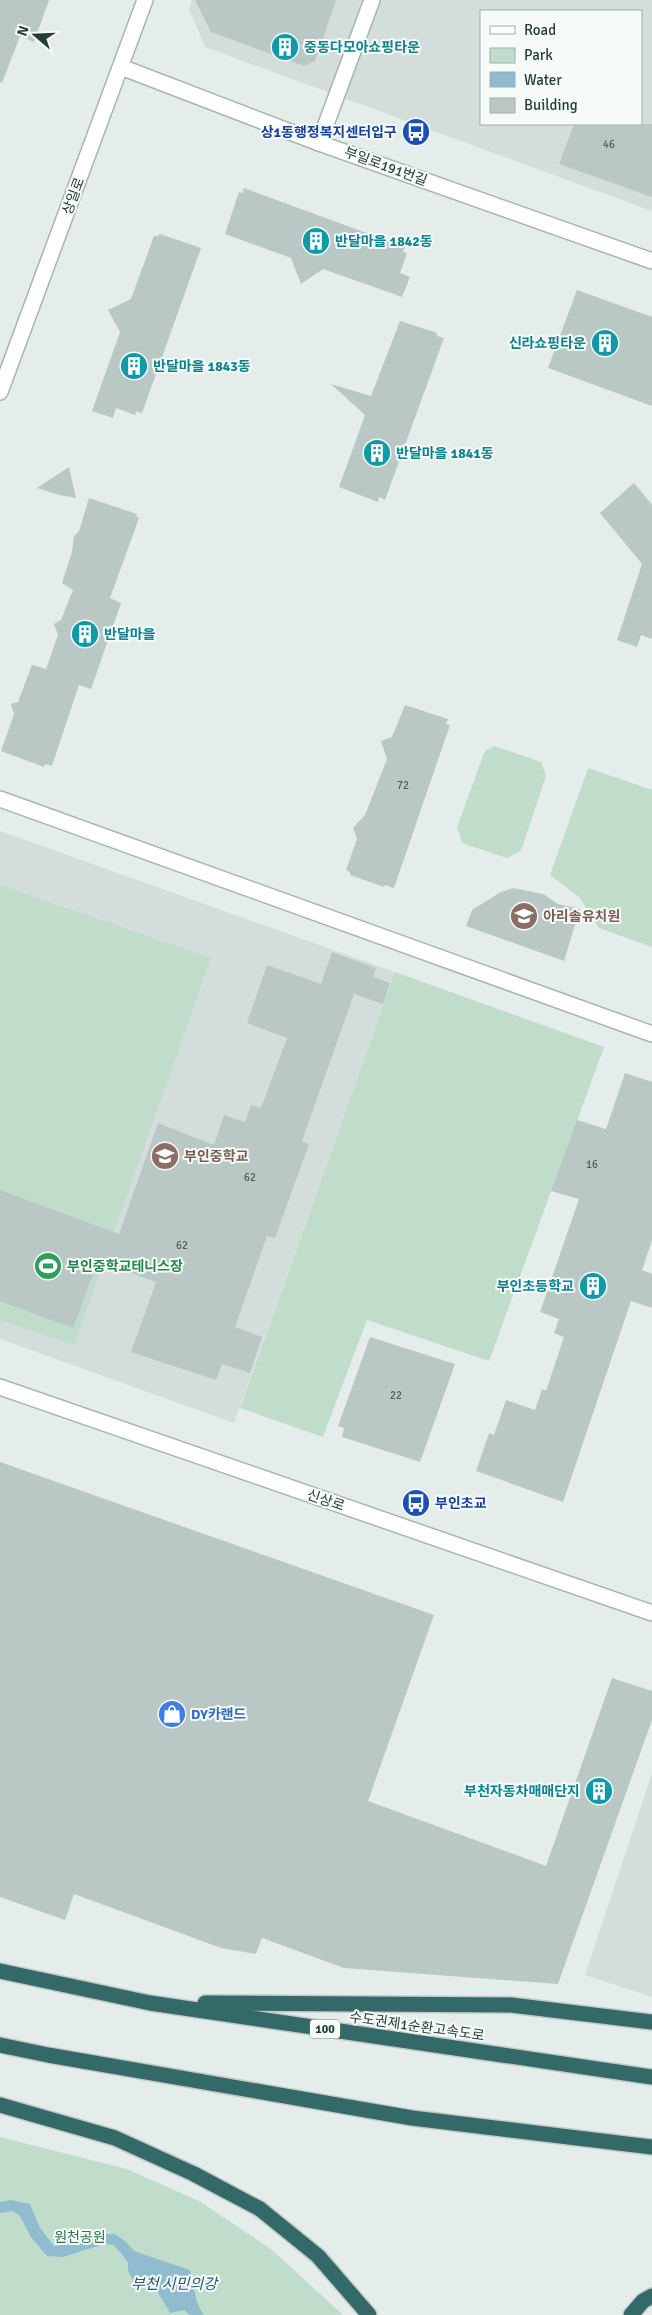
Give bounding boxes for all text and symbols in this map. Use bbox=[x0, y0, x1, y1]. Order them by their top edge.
north arrow bbox=[10, 10, 60, 60]
legend bbox=[480, 10, 642, 125]
text: Road bbox=[524, 21, 556, 39]
text: N bbox=[14, 24, 33, 38]
building icon: 중동다모아쇼핑타운 bbox=[270, 32, 300, 62]
place label: 중동다모아쇼핑타운 bbox=[304, 39, 420, 56]
text: Park bbox=[524, 46, 553, 64]
text: Water bbox=[524, 71, 562, 89]
text: Building bbox=[524, 96, 578, 114]
bus stop icon: 상1동행정복지센터입구 bbox=[401, 117, 431, 147]
place label: 상1동행정복지센터입구 bbox=[261, 124, 397, 141]
house number: 46 bbox=[603, 138, 615, 151]
street label: 부일로191번길 bbox=[342, 144, 430, 189]
street label: 상일로 bbox=[59, 175, 88, 217]
building icon: 반달마을 1842동 bbox=[301, 226, 331, 256]
place label: 반달마을 1842동 bbox=[335, 233, 433, 250]
building icon: 신라쇼핑타운 bbox=[590, 328, 620, 358]
place label: 신라쇼핑타운 bbox=[509, 335, 586, 352]
building icon: 반달마을 1843동 bbox=[119, 351, 149, 381]
place label: 반달마을 1843동 bbox=[153, 358, 251, 375]
building icon: 반달마을 1841동 bbox=[362, 438, 392, 468]
place label: 반달마을 1841동 bbox=[396, 445, 494, 462]
building icon: 반달마을 bbox=[70, 619, 100, 649]
place label: 반달마을 bbox=[104, 626, 156, 643]
house number: 72 bbox=[397, 779, 409, 792]
school or university icon: 아리솔유치원 bbox=[509, 901, 539, 931]
place label: 아리솔유치원 bbox=[543, 908, 620, 925]
school or university icon: 부인중학교 bbox=[150, 1141, 180, 1171]
place label: 부인중학교 bbox=[184, 1148, 249, 1165]
house number: 16 bbox=[586, 1158, 598, 1171]
house number: 62 bbox=[244, 1171, 256, 1184]
house number: 62 bbox=[176, 1239, 188, 1252]
sports icon: 부인중학교테니스장 bbox=[33, 1251, 63, 1281]
place label: 부인중학교테니스장 bbox=[67, 1258, 183, 1275]
building icon: 부인초등학교 bbox=[578, 1271, 608, 1301]
place label: 부인초등학교 bbox=[497, 1278, 574, 1295]
house number: 22 bbox=[390, 1389, 402, 1402]
street label: 신상로 bbox=[305, 1486, 347, 1515]
bus stop icon: 부인초교 bbox=[401, 1488, 431, 1518]
place label: 부인초교 bbox=[435, 1495, 487, 1512]
shop icon: DY카랜드 bbox=[157, 1699, 187, 1729]
place label: DY카랜드 bbox=[191, 1706, 247, 1723]
building icon: 부천자동차매매단지 bbox=[584, 1776, 614, 1806]
place label: 부천자동차매매단지 bbox=[464, 1783, 580, 1800]
street label: 수도권제1순환고속도로 bbox=[348, 2009, 486, 2044]
road number: 100 bbox=[310, 2020, 340, 2038]
park label: 원천공원 bbox=[54, 2229, 106, 2246]
water label: 부천 시민의강 bbox=[131, 2275, 219, 2293]

